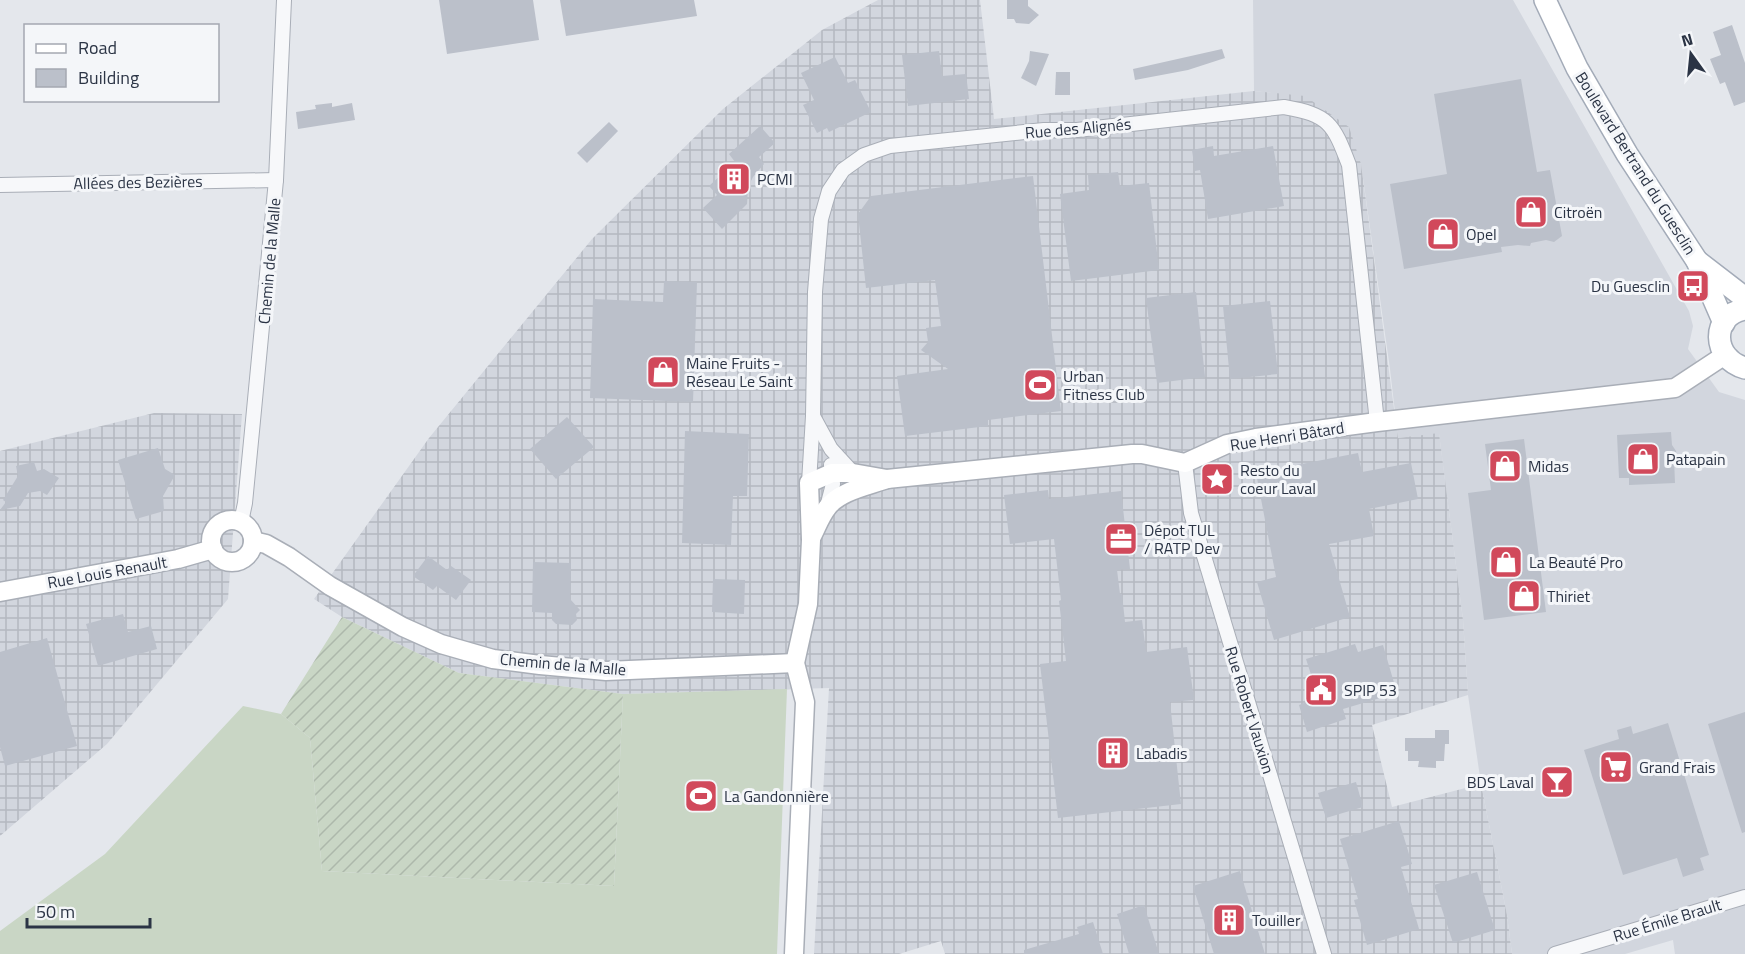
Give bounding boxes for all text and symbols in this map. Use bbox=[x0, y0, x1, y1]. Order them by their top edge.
legend bbox=[24, 24, 219, 102]
north arrow bbox=[1661, 24, 1721, 84]
text: N bbox=[1679, 26, 1696, 53]
text: Road bbox=[78, 34, 117, 61]
text: Building bbox=[78, 64, 139, 91]
street label: Boulevard Bertrand du Guesclin bbox=[1570, 67, 1702, 259]
street label: Rue des Alignés bbox=[1024, 111, 1132, 145]
building icon: PCMI bbox=[716, 161, 752, 197]
place label: PCMI bbox=[757, 167, 793, 191]
street label: Allées des Bezières bbox=[73, 169, 203, 195]
shop icon: Citroën bbox=[1513, 194, 1549, 230]
street label: Chemin de la Malle bbox=[252, 197, 286, 325]
place label: Citroën bbox=[1554, 200, 1602, 224]
shop icon: Opel bbox=[1425, 216, 1461, 252]
place label: Opel bbox=[1466, 222, 1497, 246]
bus stop icon: Du Guesclin bbox=[1675, 268, 1711, 304]
place label: Du Guesclin bbox=[1591, 274, 1670, 298]
place label: Maine Fruits - Réseau Le Saint bbox=[686, 351, 793, 393]
shop icon: Maine Fruits - Réseau Le Saint bbox=[645, 354, 681, 390]
place label: Urban Fitness Club bbox=[1063, 364, 1145, 406]
sports icon: Urban Fitness Club bbox=[1022, 367, 1058, 403]
street label: Rue Henri Bâtard bbox=[1228, 415, 1346, 457]
shop icon: Patapain bbox=[1625, 441, 1661, 477]
place label: Patapain bbox=[1666, 447, 1726, 471]
shop icon: Midas bbox=[1487, 448, 1523, 484]
place label: Midas bbox=[1528, 454, 1569, 478]
place label: Resto du coeur Laval bbox=[1240, 458, 1316, 500]
place icon: Resto du coeur Laval bbox=[1199, 461, 1235, 497]
place label: Dépot TUL / RATP Dev bbox=[1144, 518, 1220, 560]
office icon: Dépot TUL / RATP Dev bbox=[1103, 521, 1139, 557]
shop icon: La Beauté Pro bbox=[1488, 544, 1524, 580]
street label: Rue Louis Renault bbox=[45, 550, 169, 594]
place label: La Beauté Pro bbox=[1529, 550, 1623, 574]
shop icon: Thiriet bbox=[1506, 578, 1542, 614]
place label: Thiriet bbox=[1547, 584, 1591, 608]
street label: Rue Robert Vauxion bbox=[1219, 643, 1281, 777]
street label: Chemin de la Malle bbox=[499, 647, 627, 681]
public building icon: SPIP 53 bbox=[1303, 672, 1339, 708]
place label: SPIP 53 bbox=[1344, 678, 1397, 702]
building icon: Labadis bbox=[1095, 735, 1131, 771]
place label: Labadis bbox=[1136, 741, 1188, 765]
supermarket icon: Grand Frais bbox=[1598, 749, 1634, 785]
place label: Grand Frais bbox=[1639, 755, 1716, 779]
bar icon: BDS Laval bbox=[1539, 764, 1575, 800]
place label: BDS Laval bbox=[1467, 770, 1534, 794]
sports icon: La Gandonnière bbox=[683, 778, 719, 814]
place label: La Gandonnière bbox=[724, 784, 829, 808]
scale bar bbox=[27, 891, 150, 929]
street label: Rue Émile Brault bbox=[1610, 892, 1724, 948]
text: 50 m bbox=[36, 898, 75, 925]
building icon: Touiller bbox=[1211, 902, 1247, 938]
place label: Touiller bbox=[1252, 908, 1301, 932]

